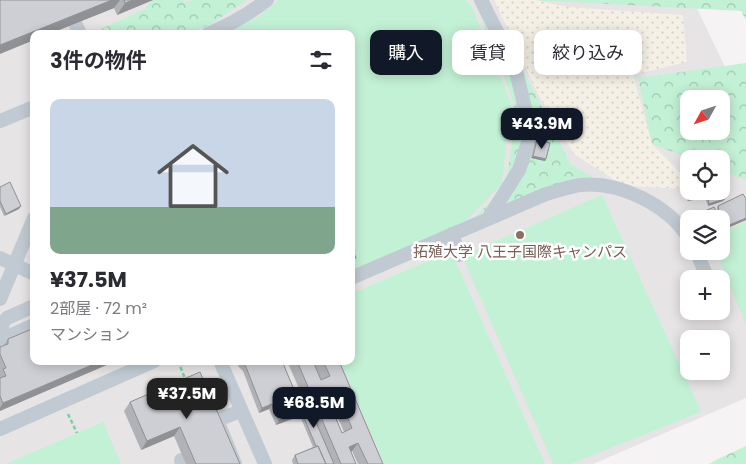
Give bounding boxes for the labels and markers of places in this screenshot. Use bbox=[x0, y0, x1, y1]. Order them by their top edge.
pin: ¥43.9M bbox=[501, 108, 583, 150]
marker: 拓殖大学 八王子国際キャンパス bbox=[514, 229, 526, 241]
place label: 拓殖大学 八王子国際キャンパス bbox=[413, 241, 627, 262]
pin: ¥37.5M bbox=[146, 378, 228, 420]
pin: ¥68.5M bbox=[273, 386, 355, 429]

